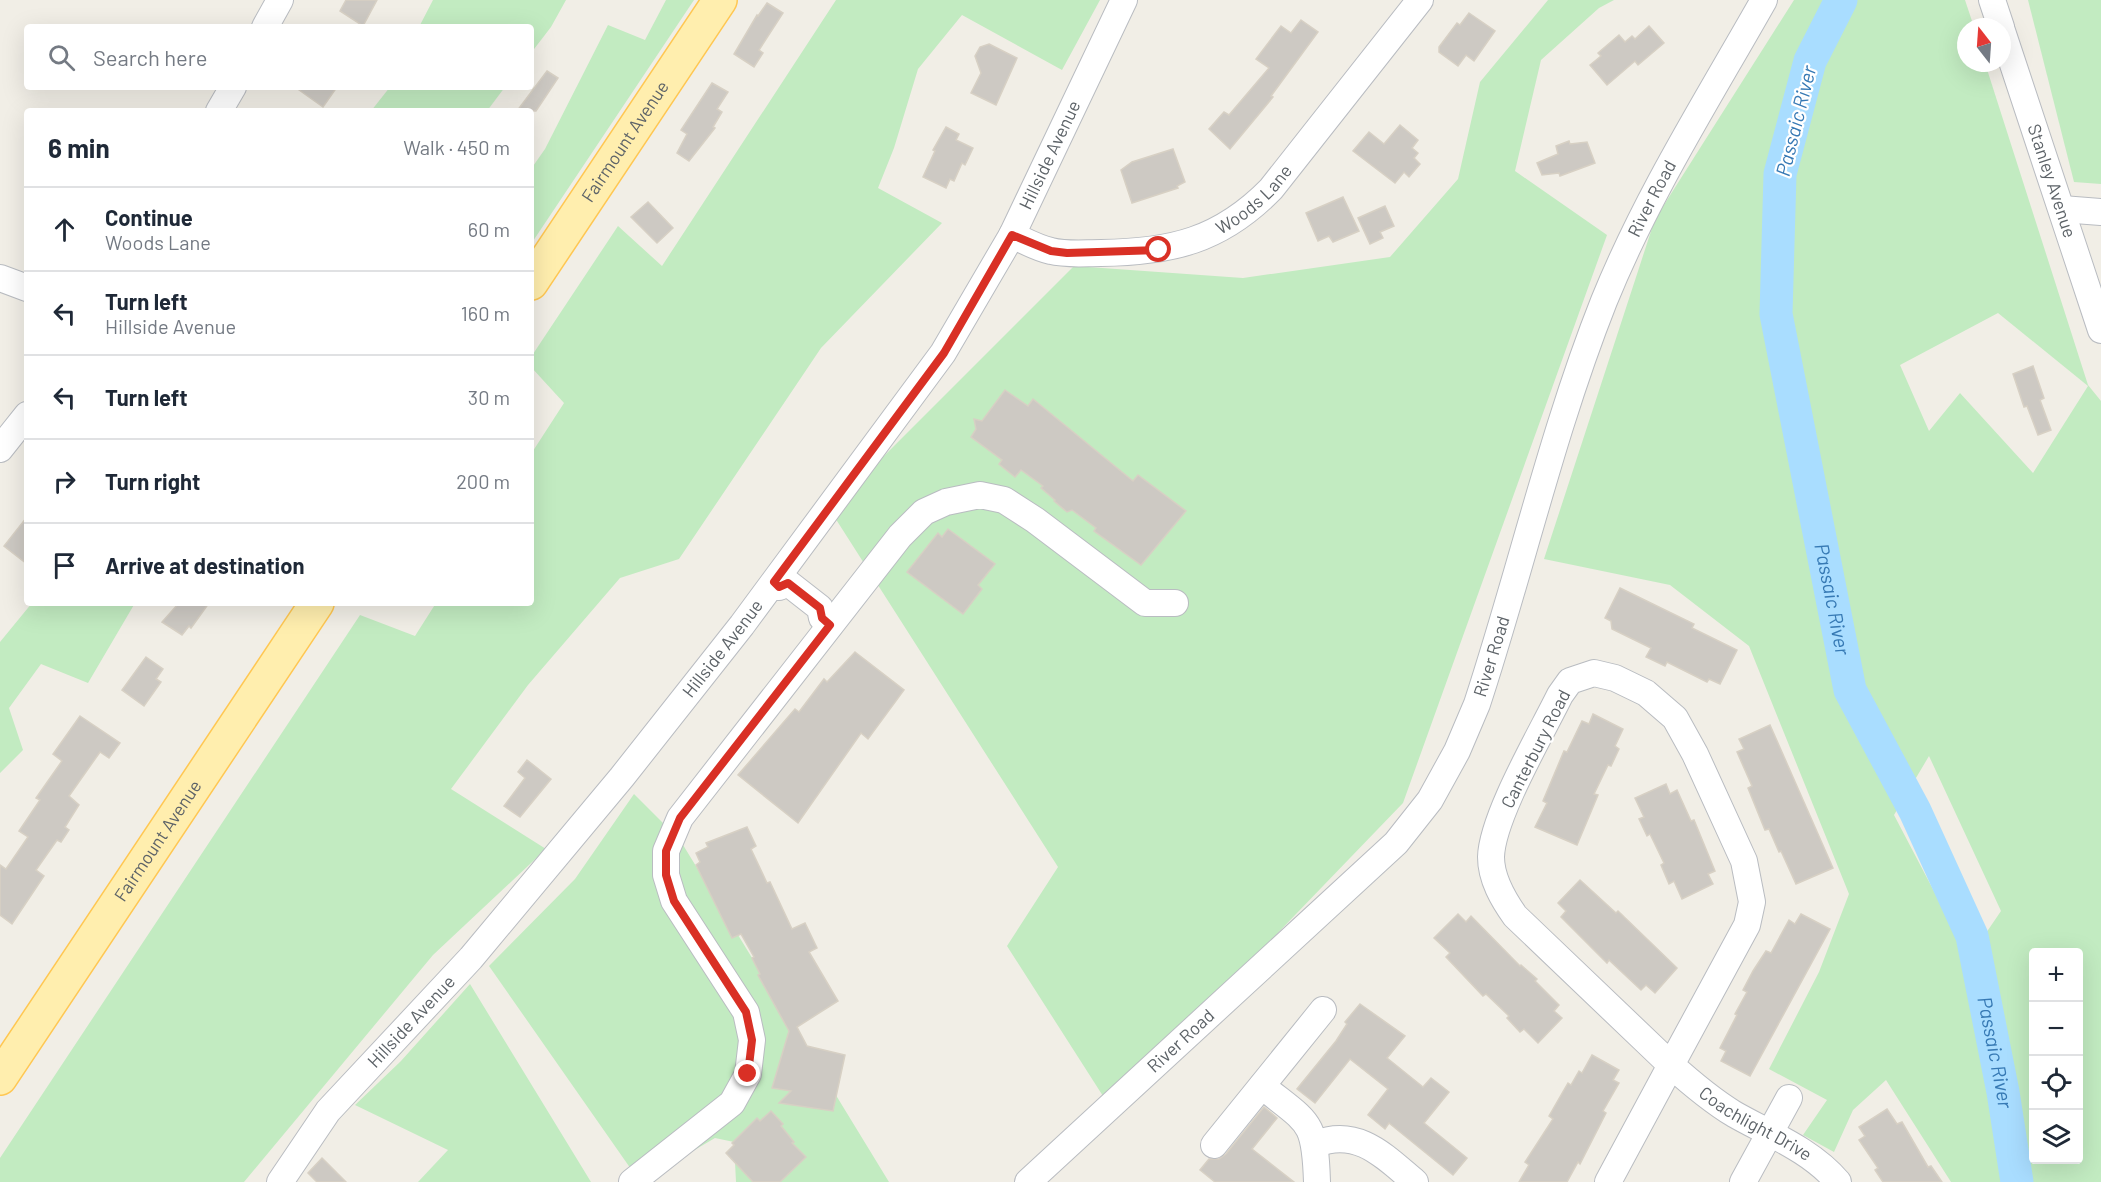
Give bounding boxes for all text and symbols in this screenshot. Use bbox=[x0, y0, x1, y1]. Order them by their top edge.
north arrow bbox=[1957, 18, 2011, 72]
search box bbox=[24, 24, 534, 90]
icon: search bbox=[45, 41, 78, 74]
text: Search here bbox=[93, 44, 207, 70]
water label: Passaic River bbox=[1770, 62, 1821, 178]
street label: Fairmount Avenue bbox=[576, 76, 673, 206]
street label: Hillside Avenue bbox=[1014, 96, 1085, 213]
street label: Stanley Avenue bbox=[2024, 121, 2082, 240]
text: 6 min bbox=[48, 132, 110, 163]
text: Walk · 450 m bbox=[403, 135, 510, 159]
street label: River Road bbox=[1622, 156, 1680, 240]
street label: Woods Lane bbox=[1212, 160, 1296, 239]
text: Continue bbox=[105, 204, 193, 230]
icon: ahead bbox=[48, 213, 81, 246]
text: 60 m bbox=[468, 217, 510, 241]
text: Woods Lane bbox=[105, 230, 211, 254]
route start bbox=[1145, 236, 1171, 262]
text: Turn left bbox=[105, 288, 188, 314]
icon: left bbox=[48, 297, 81, 330]
text: 160 m bbox=[461, 301, 510, 325]
text: Hillside Avenue bbox=[105, 314, 236, 338]
icon: left bbox=[48, 381, 81, 414]
text: Turn left bbox=[105, 384, 188, 410]
text: 30 m bbox=[468, 385, 510, 409]
icon: right bbox=[48, 465, 81, 498]
text: Turn right bbox=[105, 468, 200, 494]
text: 200 m bbox=[456, 469, 510, 493]
water label: Passaic River bbox=[1810, 541, 1856, 658]
icon: arrive bbox=[48, 549, 81, 582]
text: Arrive at destination bbox=[105, 552, 304, 578]
street label: Hillside Avenue bbox=[677, 595, 767, 702]
street label: River Road bbox=[1468, 613, 1514, 699]
street label: Canterbury Road bbox=[1496, 685, 1575, 812]
street label: Fairmount Avenue bbox=[109, 775, 206, 905]
map controls bbox=[2029, 948, 2083, 1164]
button: + bbox=[2029, 948, 2083, 1002]
street label: Hillside Avenue bbox=[362, 970, 459, 1072]
water label: Passaic River bbox=[1973, 994, 2018, 1111]
button: − bbox=[2029, 1002, 2083, 1056]
street label: River Road bbox=[1142, 1004, 1218, 1077]
button: locate bbox=[2029, 1056, 2083, 1110]
route end bbox=[734, 1060, 760, 1086]
street label: Coachlight Drive bbox=[1695, 1081, 1817, 1165]
button: layers bbox=[2029, 1110, 2083, 1164]

